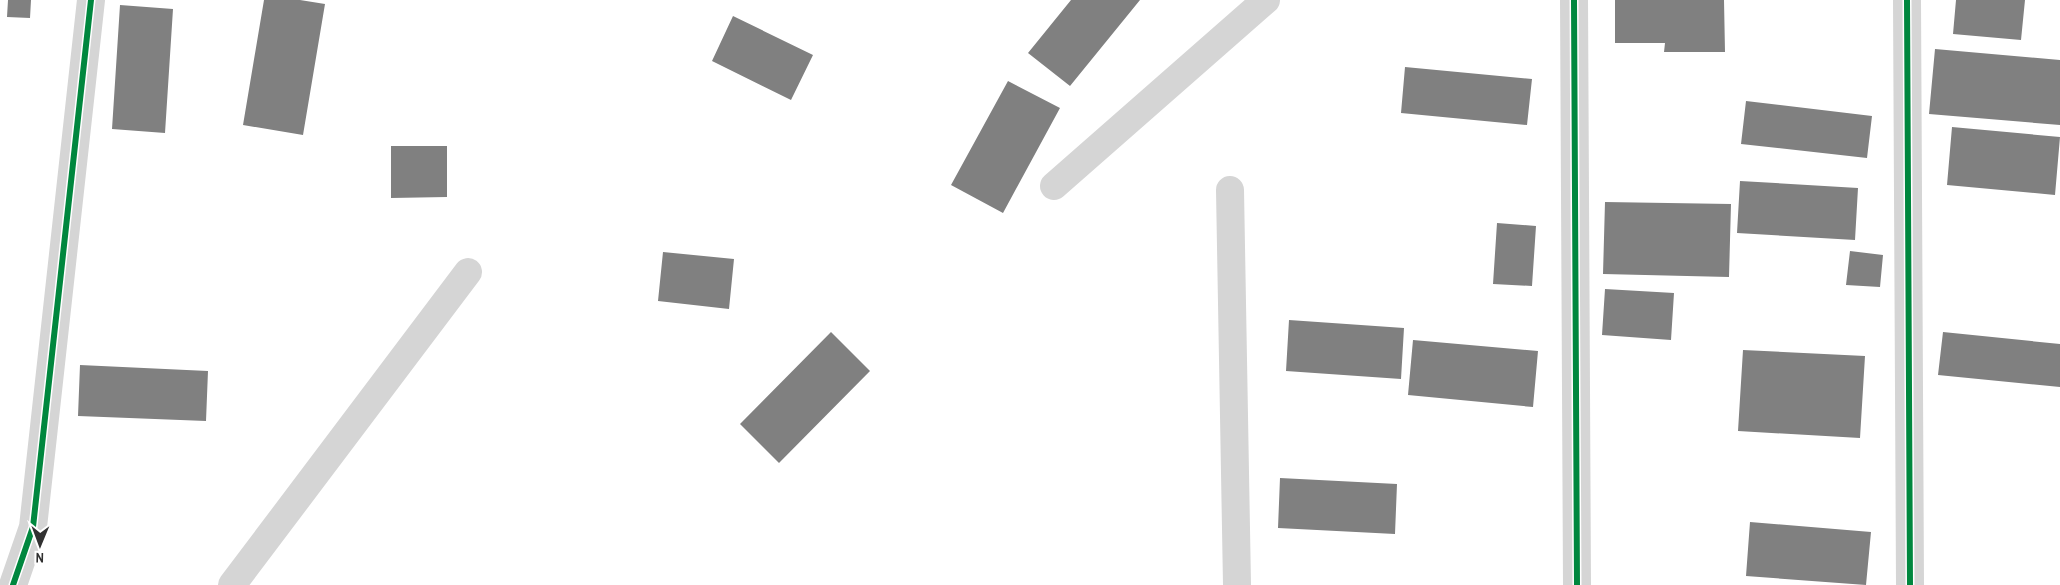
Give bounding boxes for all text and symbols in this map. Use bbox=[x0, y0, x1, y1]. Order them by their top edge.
north arrow bbox=[15, 520, 65, 570]
text: N bbox=[35, 549, 44, 567]

